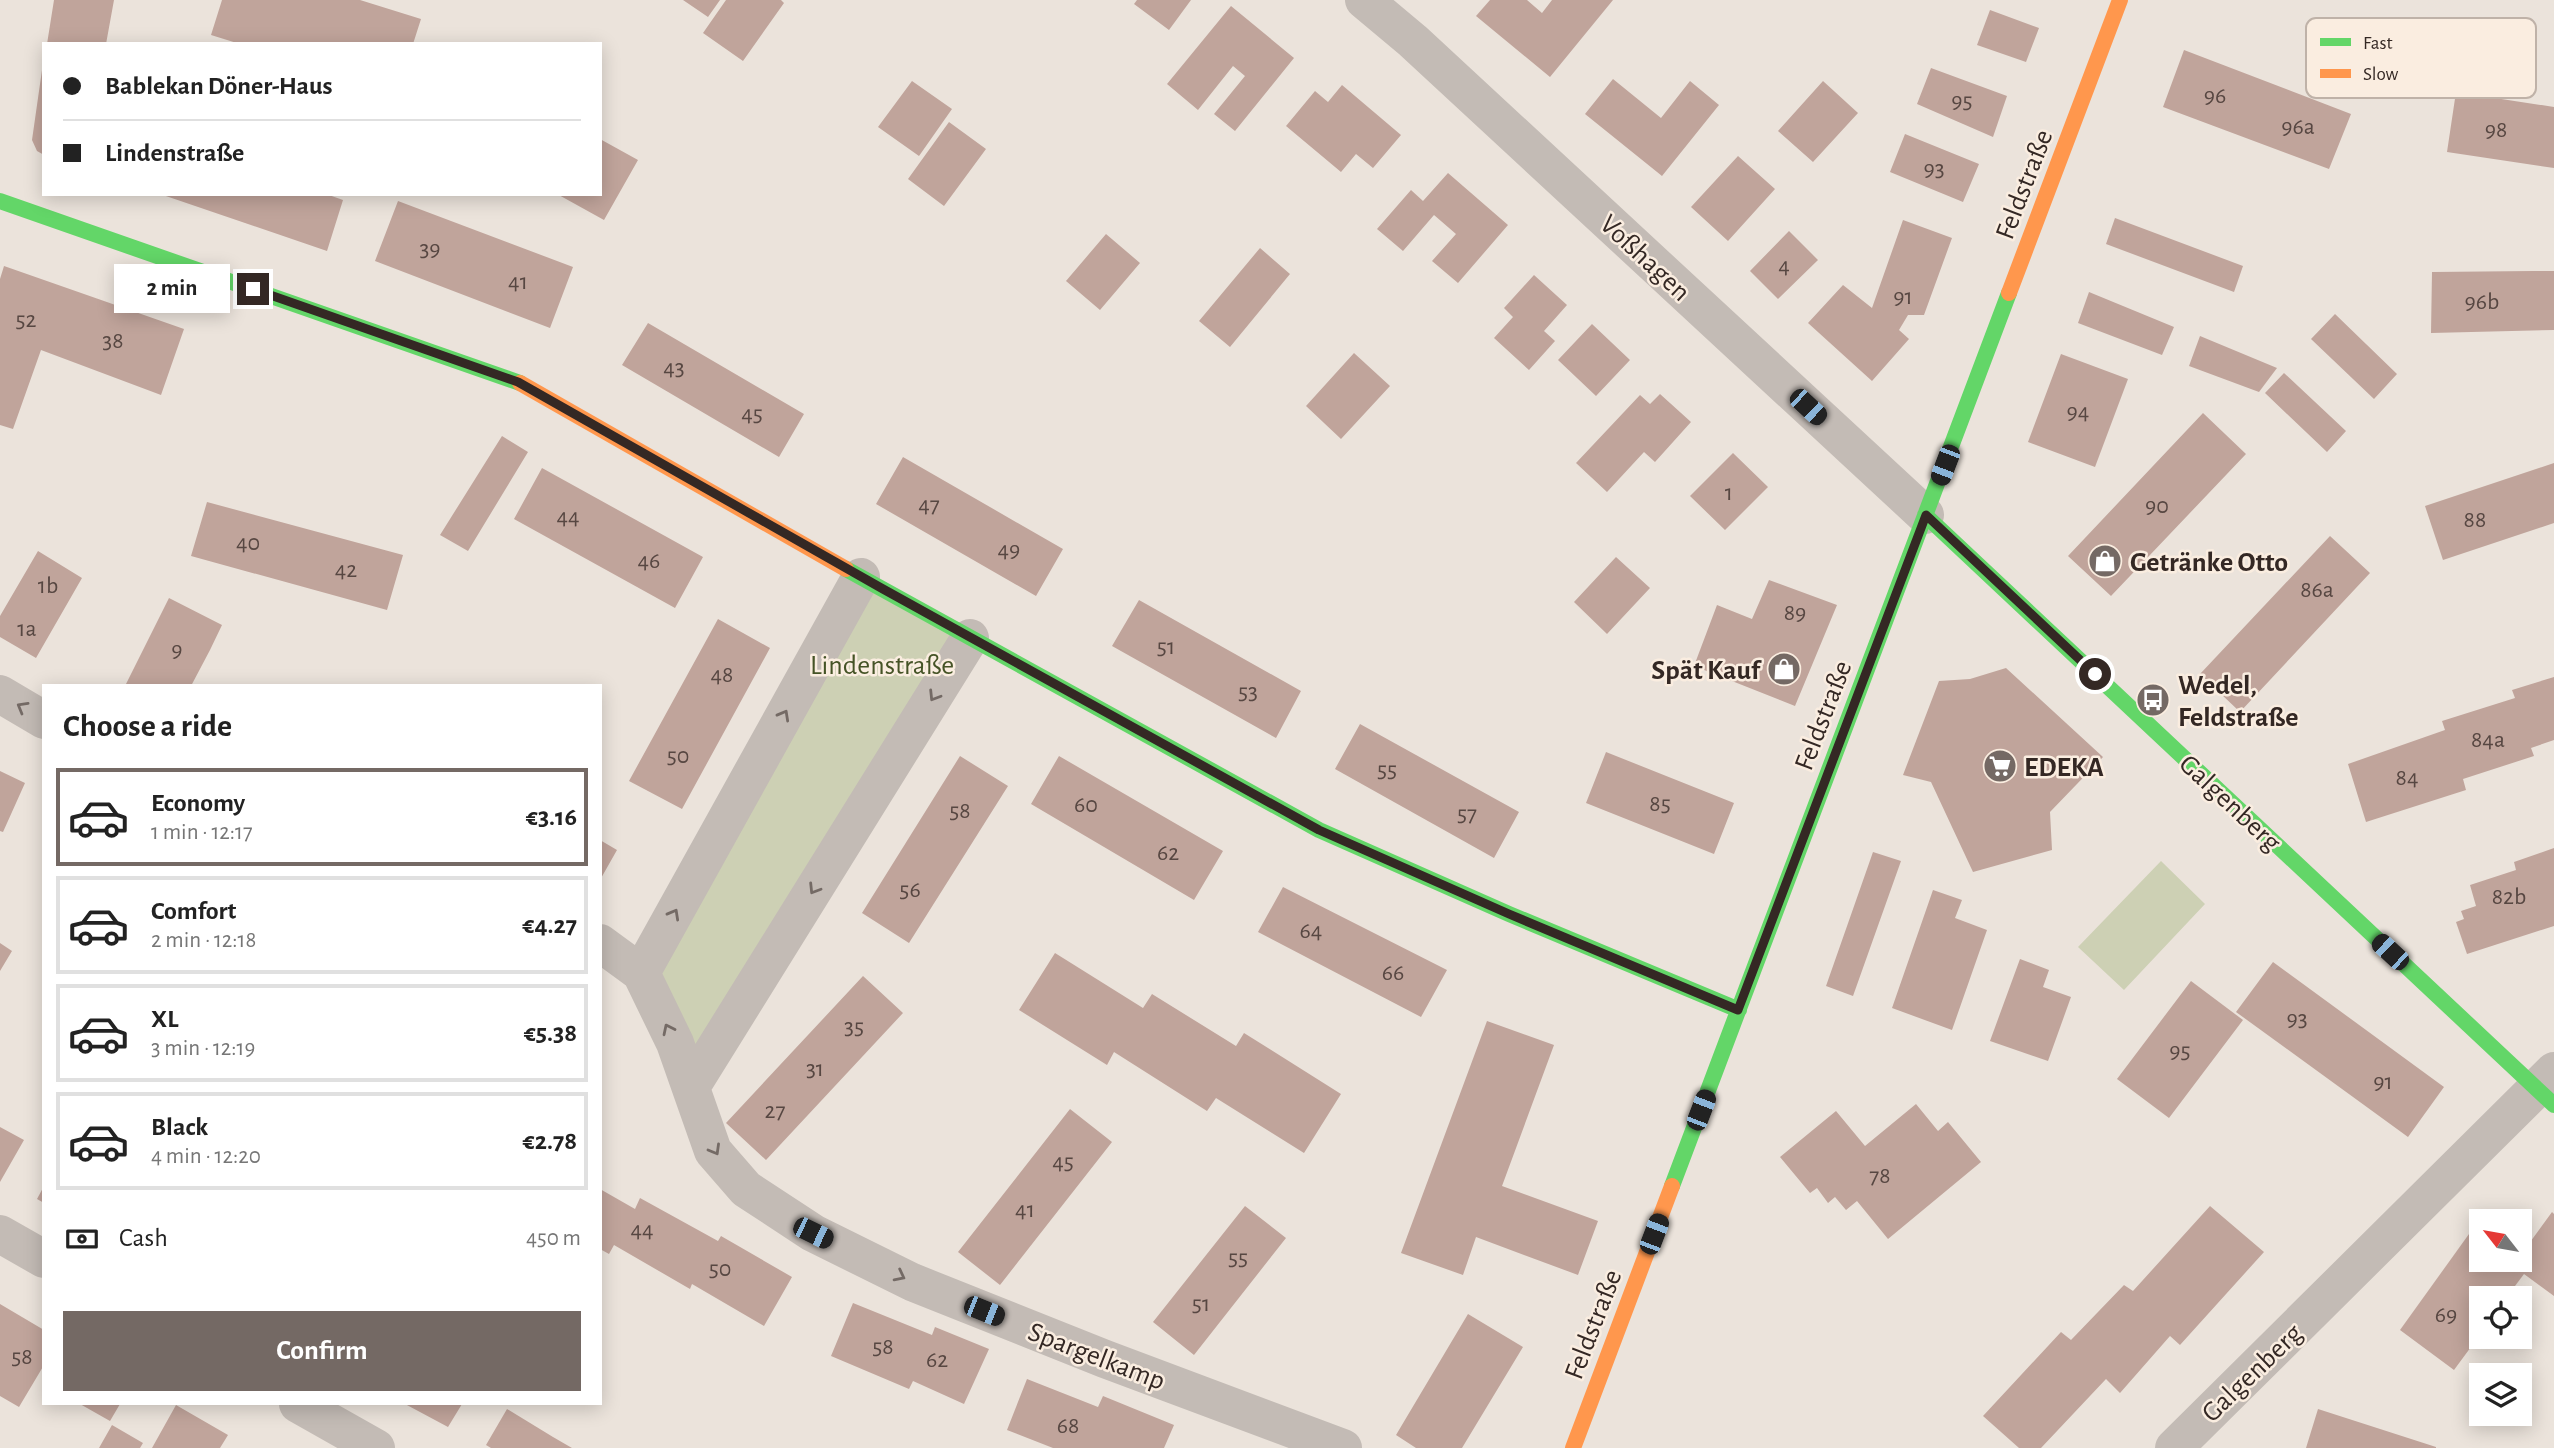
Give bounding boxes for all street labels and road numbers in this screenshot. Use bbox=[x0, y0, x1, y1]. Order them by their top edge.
street label: Feldstraße bbox=[1991, 126, 2059, 243]
street label: Voßhagen bbox=[1594, 210, 1695, 307]
street label: Feldstraße bbox=[1790, 657, 1858, 774]
street label: Galgenberg bbox=[2174, 750, 2286, 857]
street label: Feldstraße bbox=[1560, 1266, 1628, 1383]
street label: Spargelkamp bbox=[1024, 1318, 1169, 1396]
street label: Galgenberg bbox=[2197, 1319, 2308, 1428]

